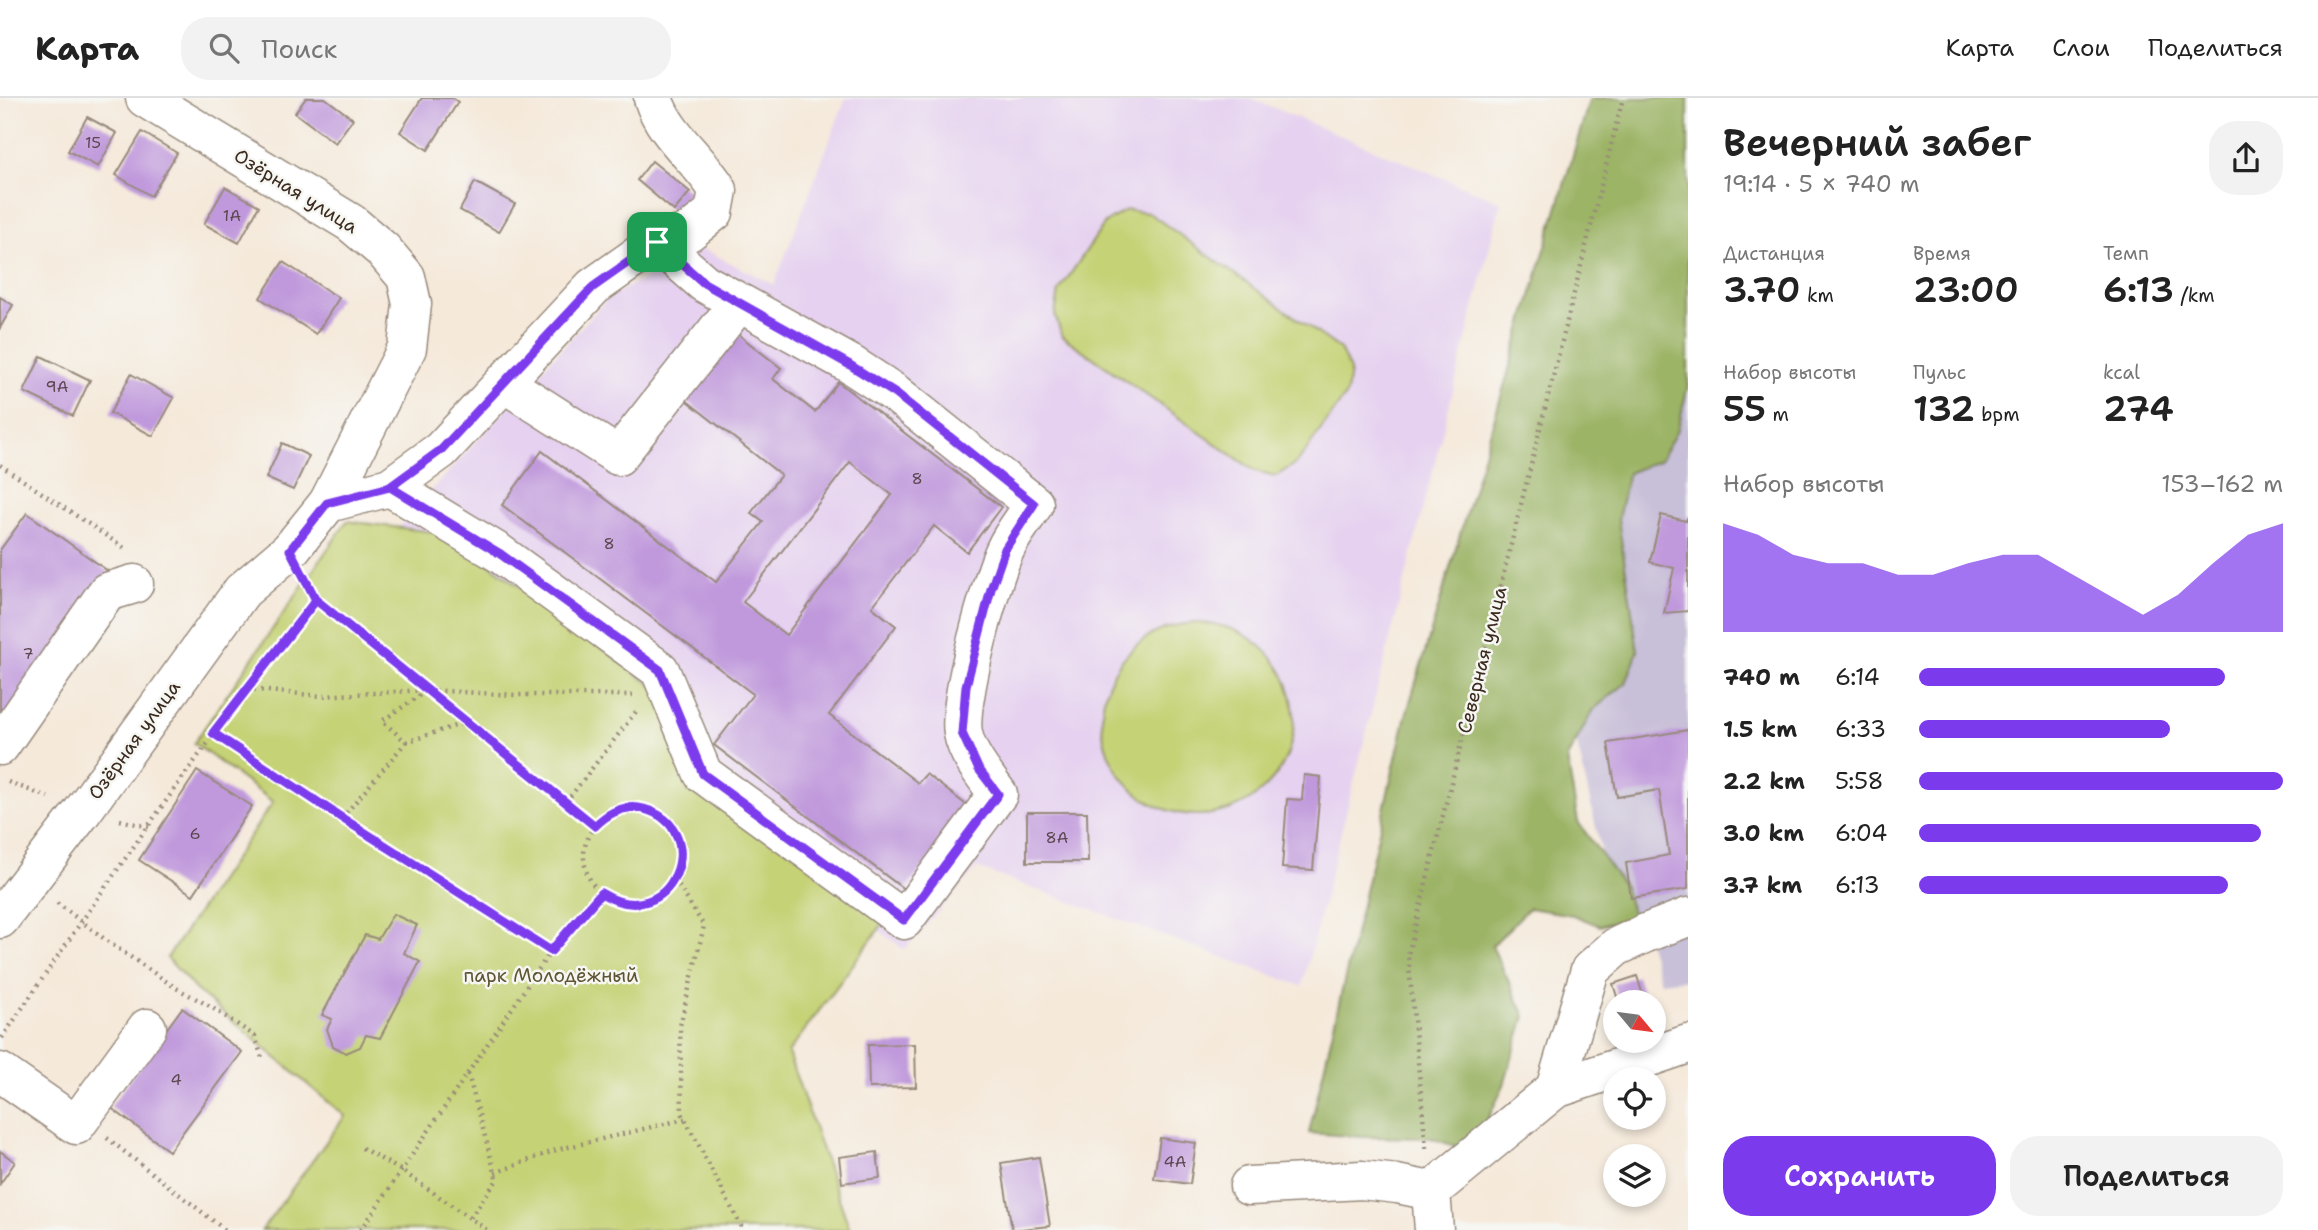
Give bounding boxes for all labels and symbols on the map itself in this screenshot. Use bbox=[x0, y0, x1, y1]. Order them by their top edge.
house number: 15 bbox=[85, 132, 101, 153]
street label: Озёрная улица bbox=[229, 143, 363, 239]
house number: 1А bbox=[223, 205, 241, 226]
pin bbox=[627, 212, 687, 272]
house number: 9А bbox=[46, 376, 68, 397]
house number: 8 bbox=[911, 468, 923, 489]
house number: 8 bbox=[603, 533, 615, 554]
street label: Северная улица bbox=[1452, 584, 1512, 736]
house number: 7 bbox=[22, 643, 34, 664]
street label: Озёрная улица bbox=[82, 675, 186, 805]
house number: 6 bbox=[189, 823, 201, 844]
house number: 8А bbox=[1046, 827, 1068, 848]
park label: парк Молодёжный bbox=[463, 963, 639, 988]
north arrow bbox=[1603, 990, 1666, 1054]
house number: 4 bbox=[170, 1069, 182, 1090]
house number: 4А bbox=[1164, 1151, 1186, 1172]

